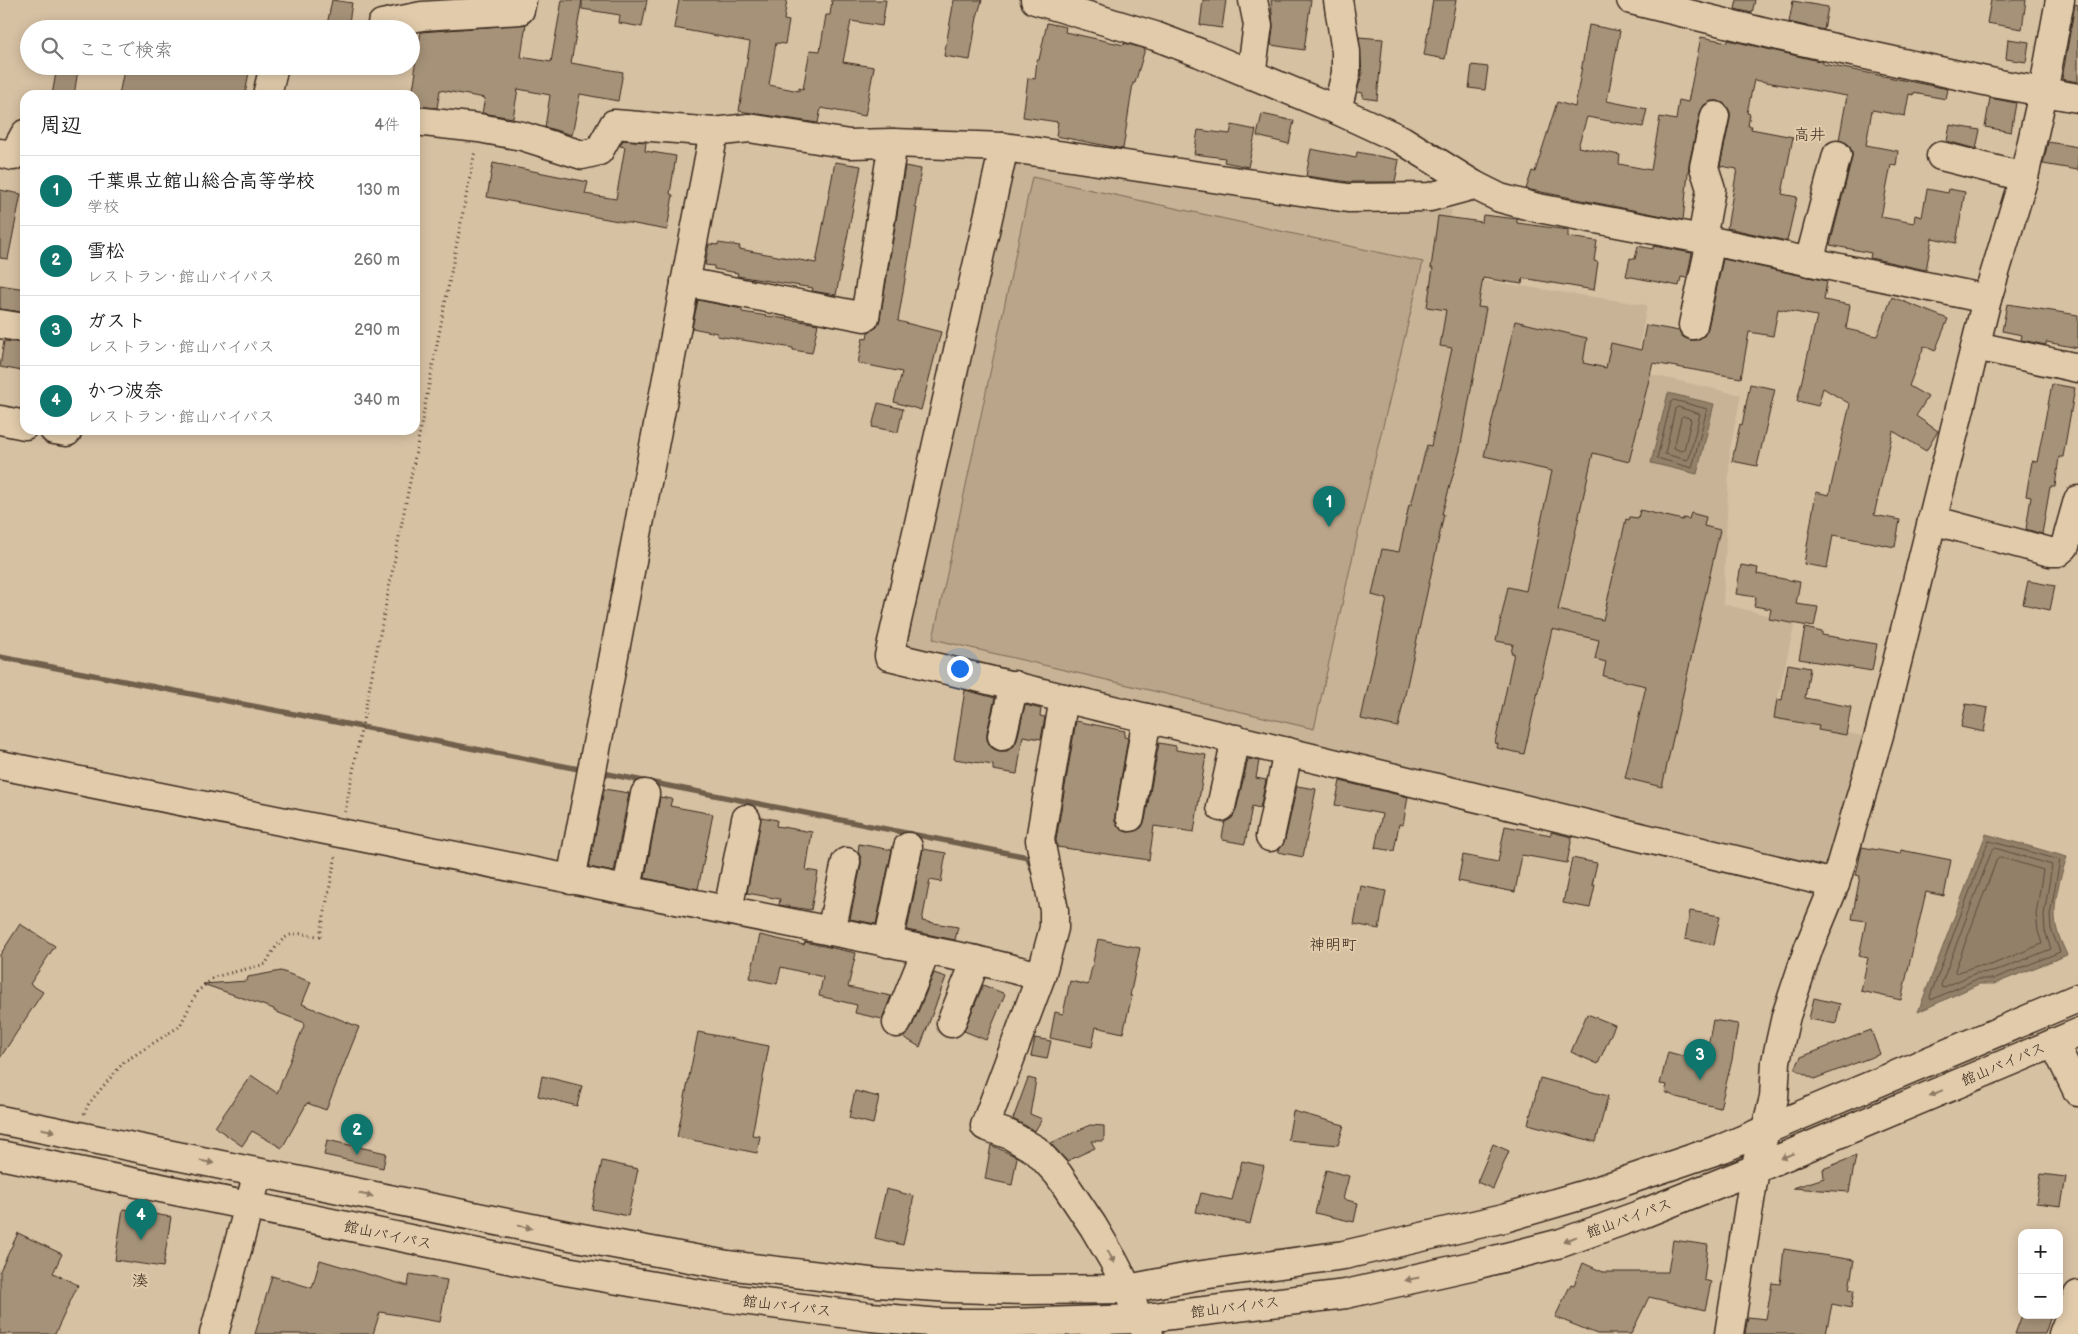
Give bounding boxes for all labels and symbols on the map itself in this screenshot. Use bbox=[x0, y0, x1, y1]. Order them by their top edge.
district label: 高井 bbox=[1794, 126, 1826, 145]
pin: 1 bbox=[1313, 486, 1345, 527]
your location bbox=[947, 656, 973, 682]
district label: 神明町 bbox=[1309, 936, 1357, 955]
street label: 館山バイパス bbox=[1958, 1038, 2048, 1091]
pin: 3 bbox=[1684, 1039, 1716, 1080]
one-way arrow bbox=[1929, 1089, 1943, 1097]
pin: 2 bbox=[341, 1114, 373, 1155]
one-way arrow bbox=[40, 1126, 56, 1134]
one-way arrow bbox=[1780, 1152, 1794, 1160]
one-way arrow bbox=[199, 1158, 214, 1166]
one-way arrow bbox=[359, 1191, 375, 1199]
street label: 館山バイパス bbox=[1584, 1194, 1675, 1243]
pin: 4 bbox=[125, 1199, 157, 1240]
street label: 館山バイパス bbox=[342, 1217, 434, 1254]
one-way arrow bbox=[518, 1223, 533, 1231]
one-way arrow bbox=[1562, 1235, 1577, 1243]
one-way arrow bbox=[1107, 1250, 1115, 1264]
district label: 湊 bbox=[132, 1272, 148, 1291]
one-way arrow bbox=[1405, 1275, 1420, 1283]
street label: 館山バイパス bbox=[741, 1292, 833, 1321]
street label: 館山バイパス bbox=[1189, 1293, 1281, 1322]

